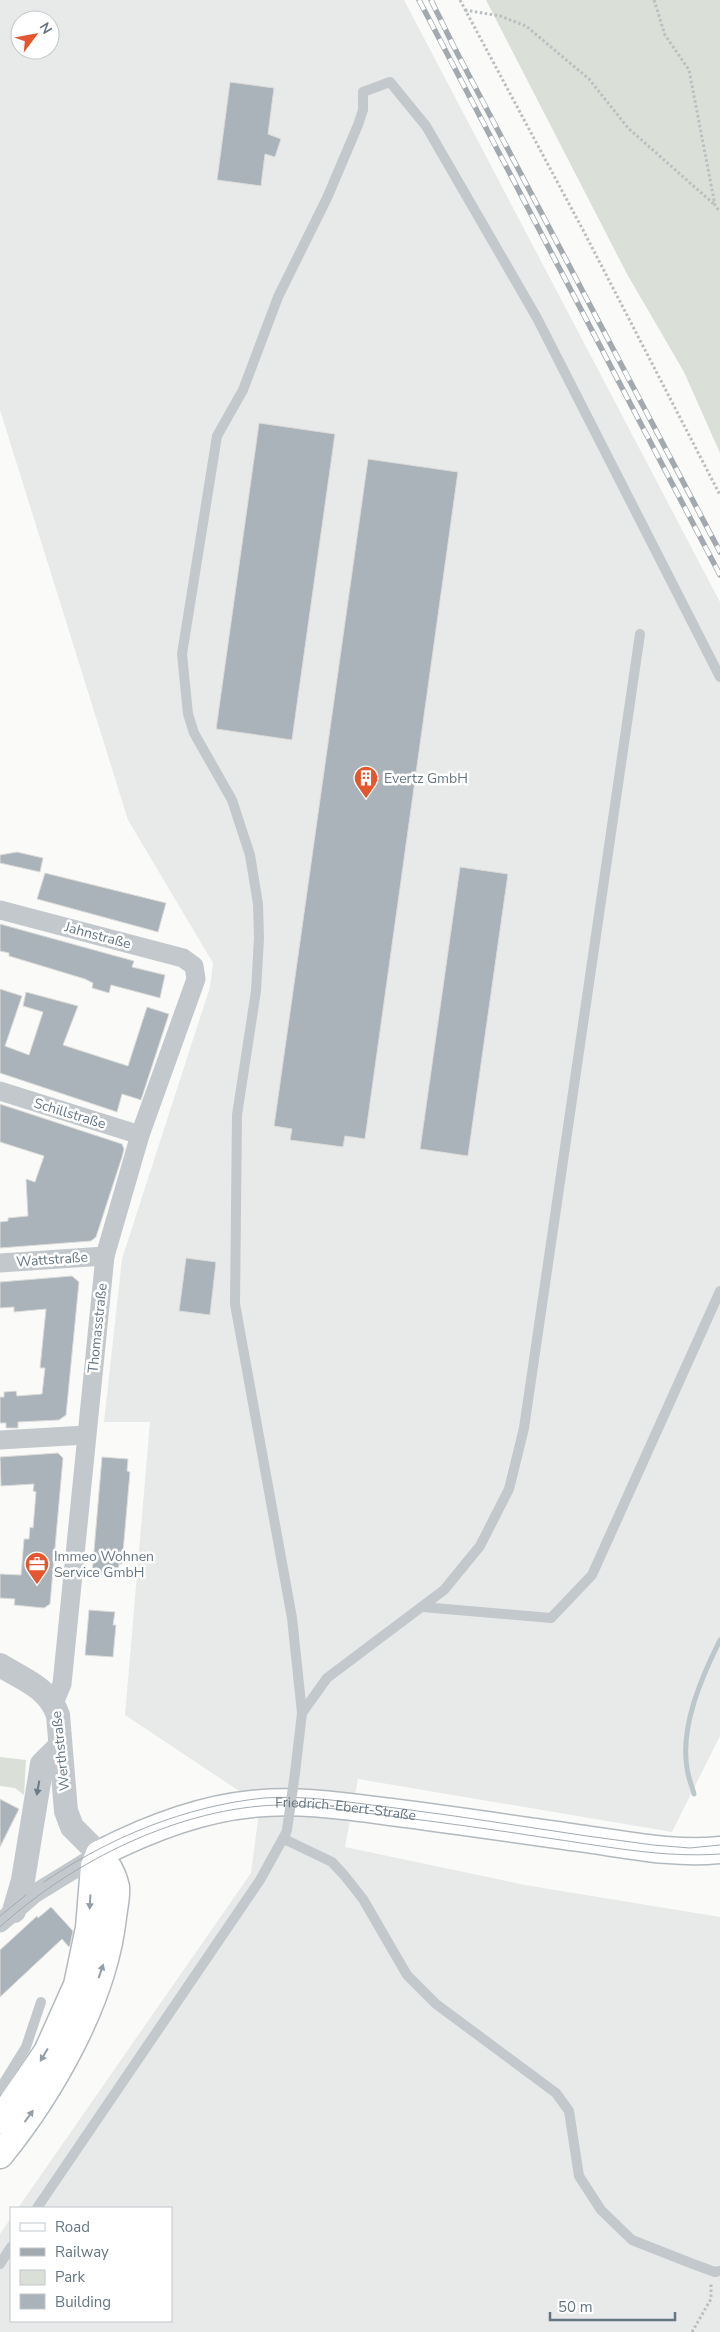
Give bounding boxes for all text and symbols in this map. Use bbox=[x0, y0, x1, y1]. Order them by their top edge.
north arrow bbox=[10, 10, 60, 60]
text: N bbox=[35, 19, 56, 38]
building icon: Evertz GmbH bbox=[353, 765, 379, 799]
place label: Evertz GmbH bbox=[384, 769, 468, 788]
street label: Jahnstraße bbox=[62, 917, 133, 953]
street label: Schillstraße bbox=[31, 1094, 108, 1133]
street label: Wattstraße bbox=[16, 1248, 88, 1271]
street label: Thomasstraße bbox=[83, 1282, 112, 1374]
place label: Immeo Wohnen Service GmbH bbox=[54, 1547, 154, 1582]
office icon: Immeo Wohnen Service GmbH bbox=[24, 1551, 50, 1585]
street label: Werthstraße bbox=[47, 1710, 74, 1792]
one-way arrow bbox=[34, 1780, 42, 1796]
street label: Friedrich-Ebert-Straße bbox=[275, 1793, 417, 1825]
one-way arrow bbox=[86, 1894, 94, 1910]
one-way arrow bbox=[98, 1964, 105, 1979]
one-way arrow bbox=[40, 2049, 49, 2062]
one-way arrow bbox=[24, 2109, 34, 2123]
legend bbox=[10, 2207, 172, 2322]
text: Road bbox=[55, 2217, 90, 2237]
text: Railway bbox=[55, 2242, 109, 2262]
text: Park bbox=[55, 2267, 85, 2287]
scale bar bbox=[550, 2290, 675, 2322]
text: Building bbox=[55, 2292, 111, 2312]
text: 50 m bbox=[558, 2297, 593, 2317]

